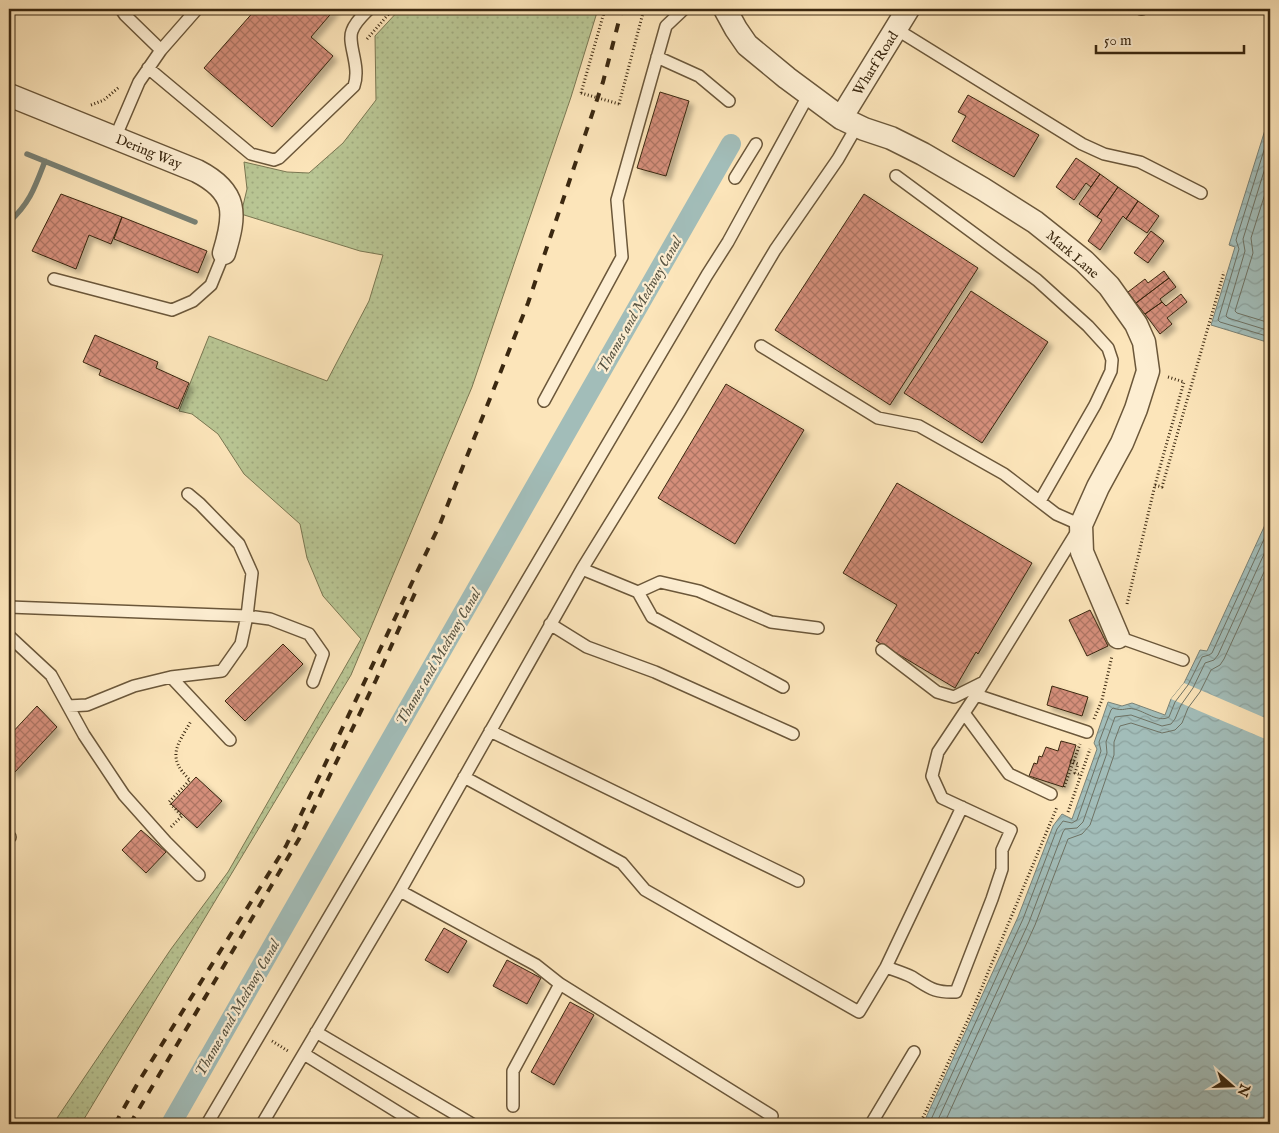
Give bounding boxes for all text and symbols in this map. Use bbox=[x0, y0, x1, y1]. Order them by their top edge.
scale bar bbox=[1096, 22, 1244, 54]
street label: Wharf Road bbox=[849, 28, 903, 99]
text: 50 m bbox=[1104, 31, 1132, 50]
street label: Dering Way bbox=[113, 130, 185, 173]
street label: Mark Lane bbox=[1042, 227, 1103, 283]
water label: Thames and Medway Canal bbox=[593, 232, 687, 377]
water label: Thames and Medway Canal bbox=[392, 584, 486, 729]
water label: Thames and Medway Canal bbox=[191, 935, 285, 1080]
north arrow bbox=[1206, 1060, 1256, 1110]
text: N bbox=[1233, 1080, 1254, 1099]

